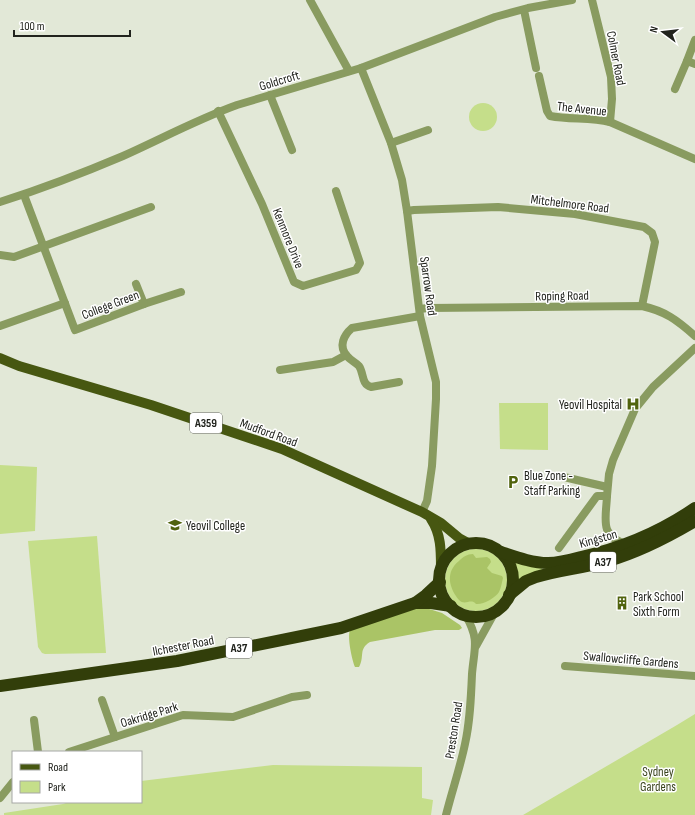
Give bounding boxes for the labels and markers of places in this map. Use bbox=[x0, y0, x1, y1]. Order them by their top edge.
hospital icon: Yeovil Hospital bbox=[625, 396, 641, 412]
place label: Yeovil Hospital bbox=[559, 397, 622, 413]
place label: Blue Zone - Staff Parking bbox=[524, 468, 580, 499]
parking icon: Blue Zone - Staff Parking bbox=[505, 474, 521, 490]
school or university icon: Yeovil College bbox=[167, 517, 183, 533]
place label: Yeovil College bbox=[186, 518, 245, 534]
place label: Park School Sixth Form bbox=[633, 589, 684, 620]
building icon: Park School Sixth Form bbox=[614, 595, 630, 611]

